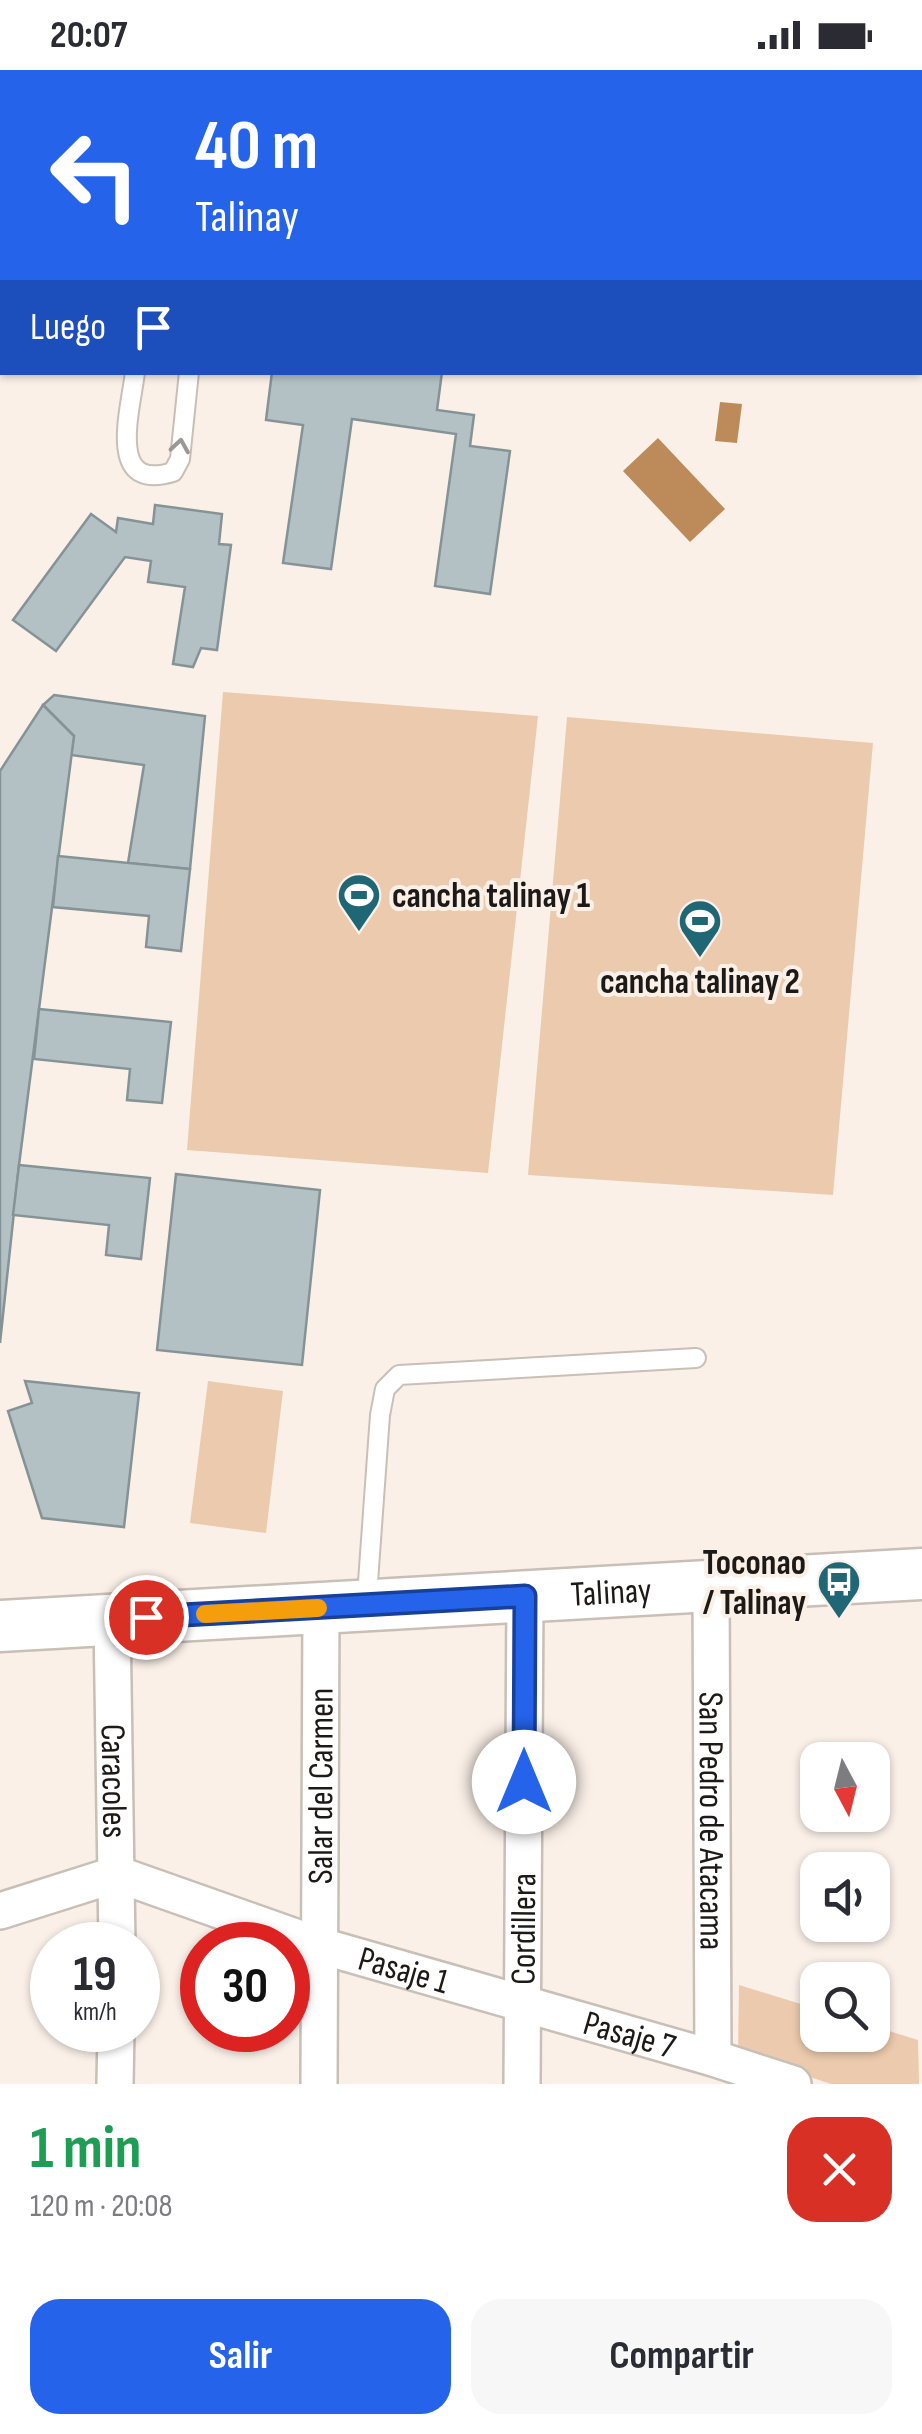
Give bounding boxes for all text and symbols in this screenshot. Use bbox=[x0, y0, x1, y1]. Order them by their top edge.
text: 20:07 bbox=[50, 13, 127, 58]
text: 40 m bbox=[195, 105, 318, 189]
icon: left bbox=[30, 110, 160, 240]
text: Talinay bbox=[195, 190, 299, 245]
icon: arrive bbox=[126, 300, 181, 355]
text: Luego bbox=[30, 305, 106, 350]
one-way arrow bbox=[169, 438, 190, 454]
sports icon: cancha talinay 1 bbox=[336, 872, 382, 933]
place label: cancha talinay 1 bbox=[392, 875, 591, 918]
sports icon: cancha talinay 2 bbox=[677, 898, 723, 959]
place label: cancha talinay 2 bbox=[600, 961, 800, 1004]
place label: Toconao / Talinay bbox=[703, 1542, 806, 1625]
bus stop icon: Toconao / Talinay bbox=[816, 1559, 862, 1620]
street label: Talinay bbox=[570, 1569, 653, 1617]
pin bbox=[104, 1575, 189, 1660]
icon: arrive bbox=[119, 1590, 174, 1645]
street label: Salar del Carmen bbox=[300, 1688, 344, 1884]
street label: San Pedro de Atacama bbox=[688, 1692, 733, 1950]
street label: Caracoles bbox=[91, 1723, 135, 1839]
position arrow bbox=[472, 1730, 576, 1834]
north arrow bbox=[800, 1742, 890, 1832]
map controls bbox=[800, 1742, 890, 2052]
button: sound bbox=[800, 1852, 890, 1942]
street label: Cordillera bbox=[503, 1873, 546, 1985]
speed limit sign: 30 bbox=[180, 1922, 310, 2052]
street label: Pasaje 1 bbox=[353, 1938, 453, 2004]
text: 19 bbox=[73, 1945, 117, 2005]
button: search bbox=[800, 1962, 890, 2052]
text: km/h bbox=[73, 1997, 117, 2028]
street label: Pasaje 7 bbox=[578, 2002, 680, 2069]
text: 1 min bbox=[30, 2113, 142, 2185]
button: close bbox=[787, 2117, 892, 2222]
text: 120 m · 20:08 bbox=[30, 2187, 173, 2226]
button: Salir bbox=[30, 2299, 451, 2414]
button: Compartir bbox=[471, 2299, 892, 2414]

